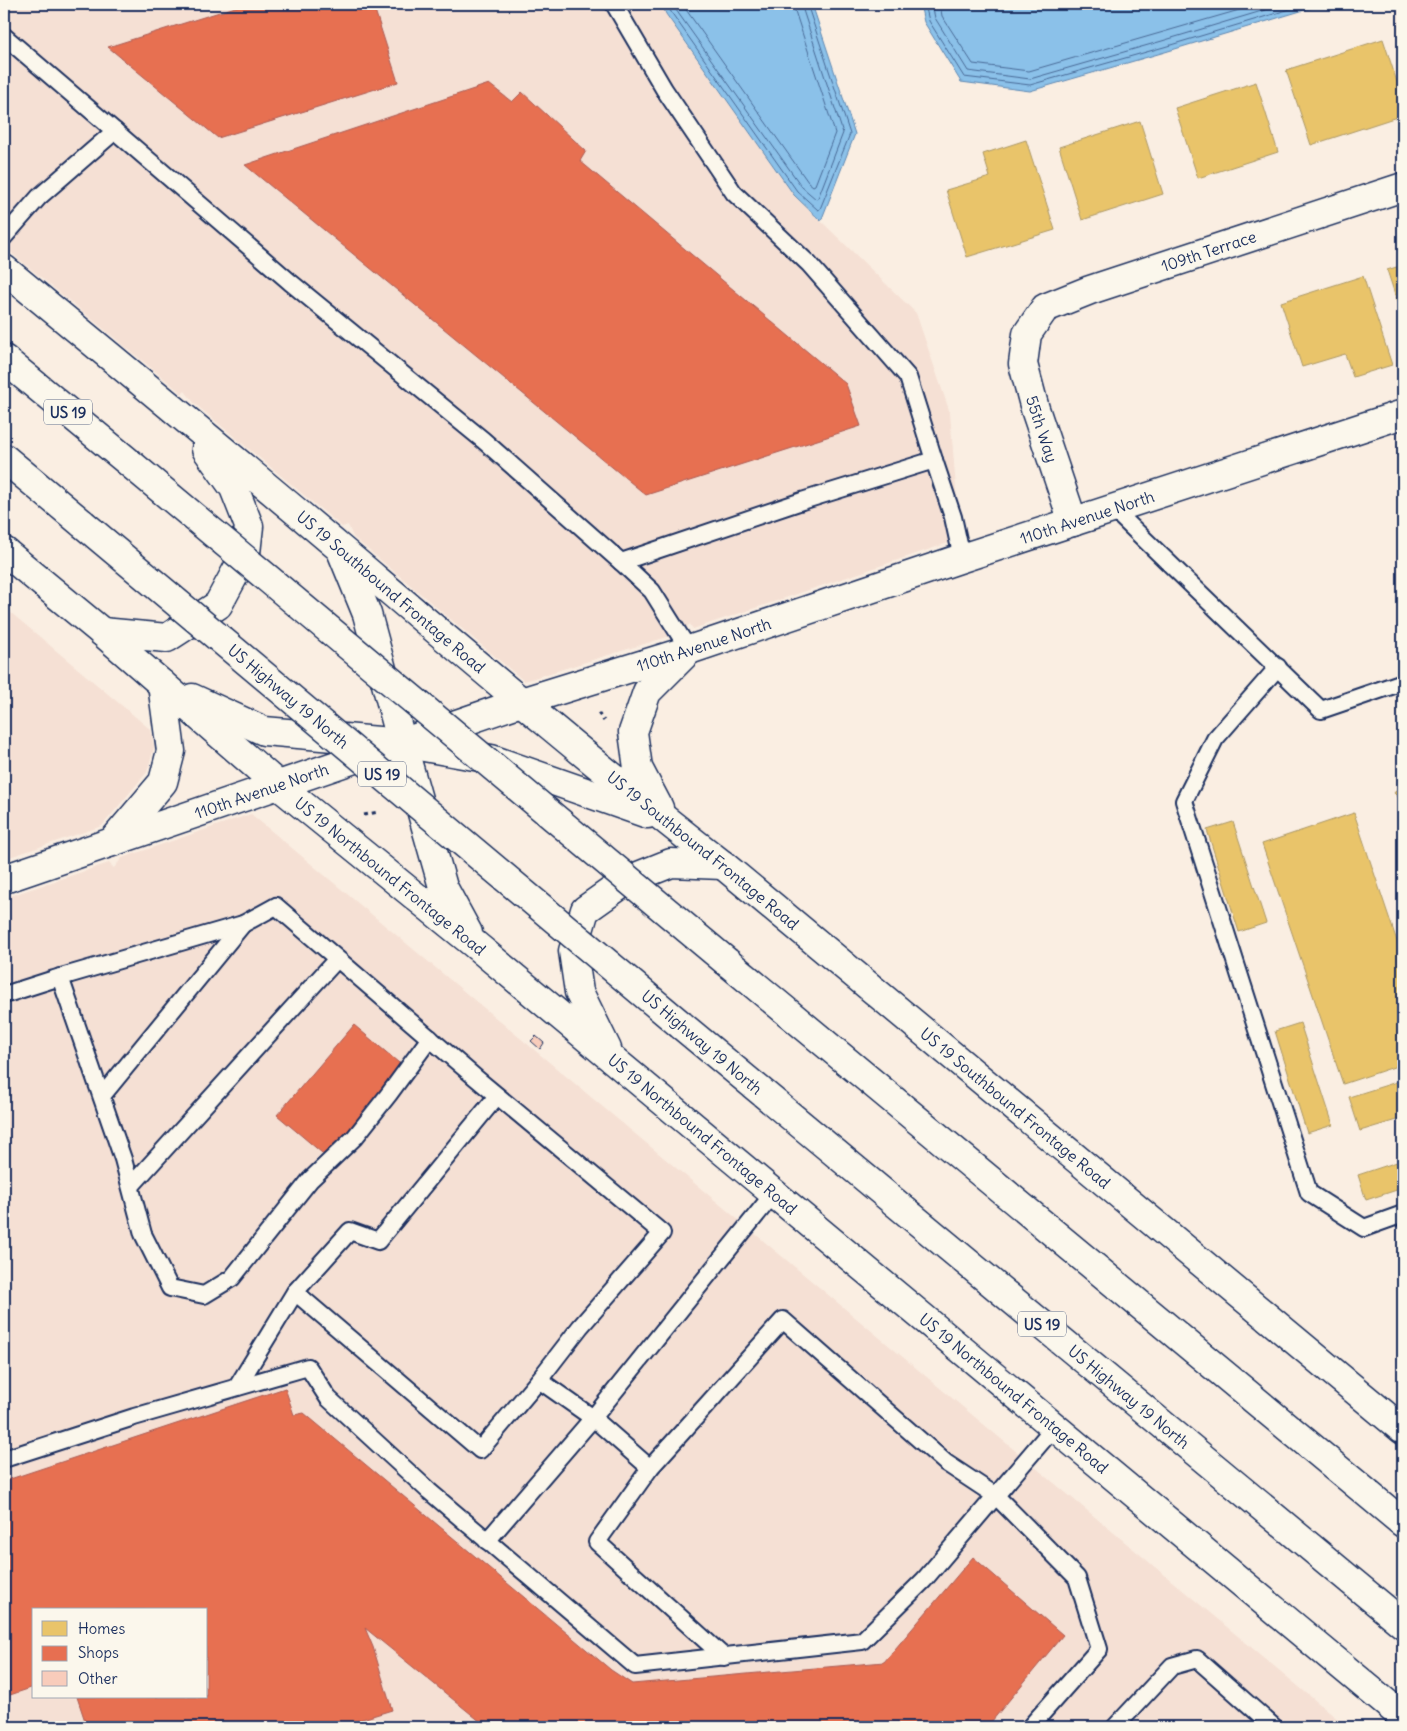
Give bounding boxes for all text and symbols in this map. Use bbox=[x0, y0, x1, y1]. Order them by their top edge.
street label: 109th Terrace bbox=[1159, 226, 1259, 276]
street label: 55th Way bbox=[1022, 393, 1062, 465]
road number: US 19 bbox=[44, 400, 92, 424]
street label: 110th Avenue North bbox=[1017, 486, 1157, 548]
street label: US 19 Southbound Frontage Road bbox=[293, 506, 489, 677]
street label: 110th Avenue North bbox=[634, 613, 774, 676]
street label: US Highway 19 North bbox=[224, 640, 353, 753]
street label: 110th Avenue North bbox=[192, 759, 331, 823]
road number: US 19 bbox=[358, 762, 406, 786]
street label: US 19 Southbound Frontage Road bbox=[603, 767, 803, 934]
street label: US 19 Northbound Frontage Road bbox=[291, 793, 490, 959]
street label: US Highway 19 North bbox=[637, 986, 767, 1098]
street label: US 19 Southbound Frontage Road bbox=[916, 1023, 1114, 1193]
street label: US 19 Northbound Frontage Road bbox=[604, 1050, 801, 1219]
street label: US 19 Northbound Frontage Road bbox=[915, 1309, 1113, 1478]
road number: US 19 bbox=[1018, 1312, 1066, 1336]
street label: US Highway 19 North bbox=[1064, 1340, 1194, 1453]
legend bbox=[32, 1608, 208, 1698]
text: Homes bbox=[78, 1619, 125, 1638]
text: Shops bbox=[78, 1643, 119, 1662]
text: Other bbox=[78, 1669, 118, 1688]

